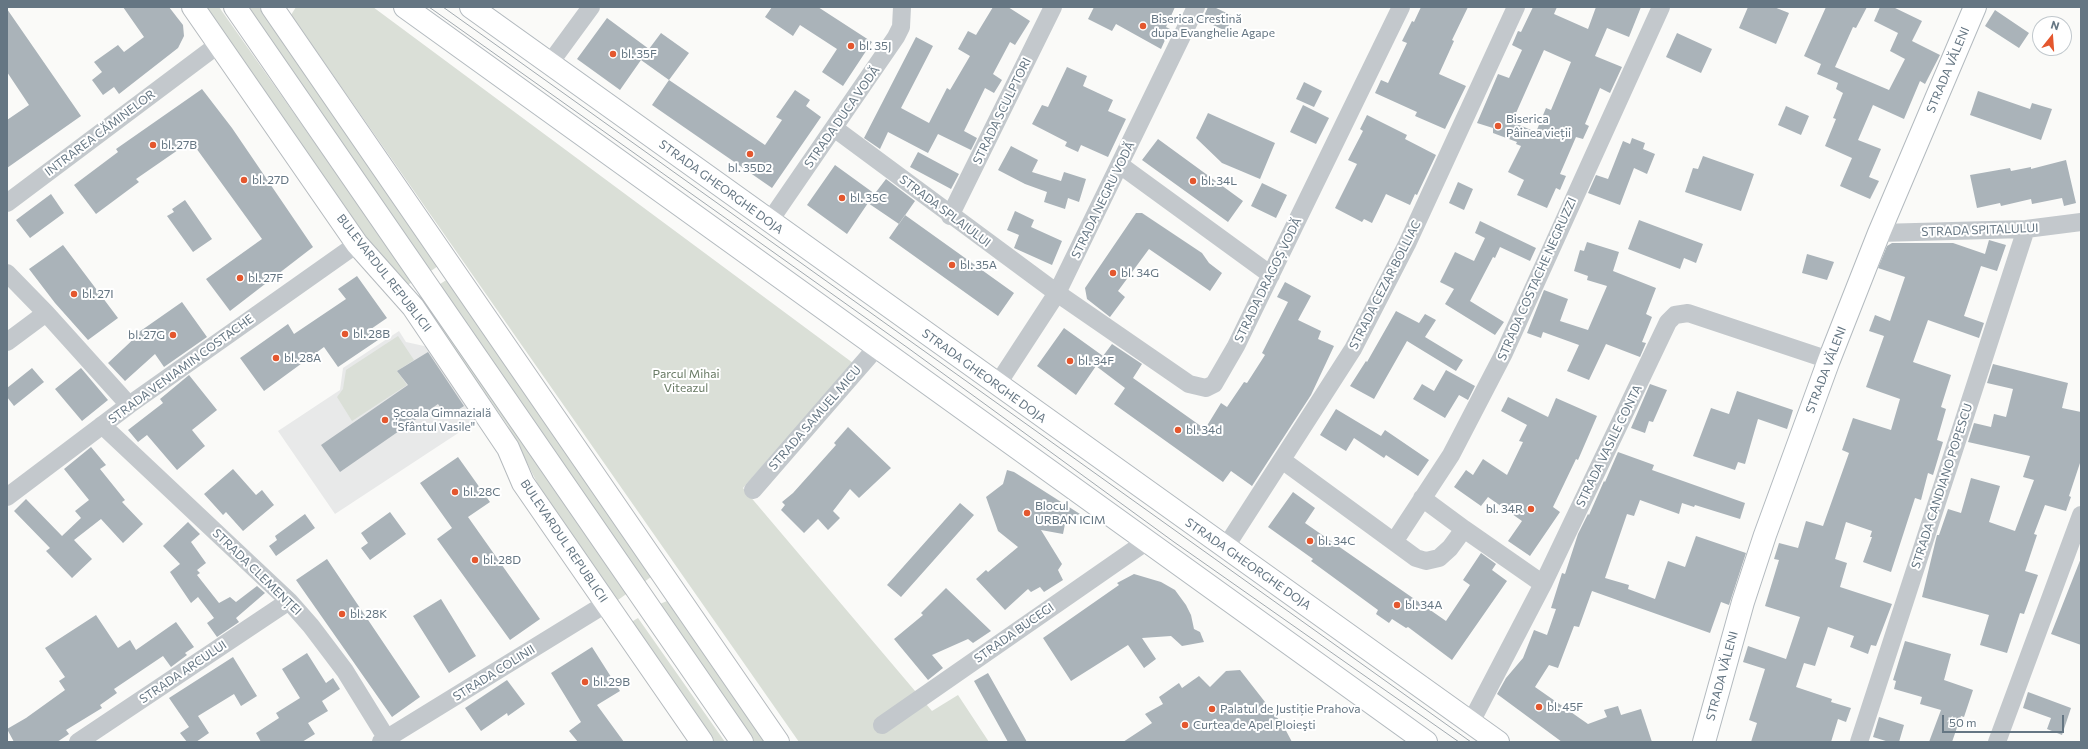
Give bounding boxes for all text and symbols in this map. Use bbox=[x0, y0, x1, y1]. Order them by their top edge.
place label: Biserica Crestină dupa Evanghelie Agape bbox=[1151, 12, 1275, 40]
north arrow bbox=[2032, 16, 2072, 56]
text: N bbox=[2050, 18, 2061, 32]
marker: Biserica Crestină dupa Evanghelie Agape bbox=[1138, 21, 1148, 31]
street label: STRADA VĂLENI bbox=[1923, 25, 1973, 115]
place label: bl. 35J bbox=[859, 39, 892, 53]
marker: bl. 35J bbox=[846, 41, 856, 51]
place label: bl. 35F bbox=[621, 47, 657, 61]
marker: bl. 35F bbox=[608, 49, 618, 59]
street label: STRADA SCULPTORI bbox=[970, 55, 1034, 167]
street label: STRADA DUCA VODĂ bbox=[801, 63, 883, 171]
street label: INTRAREA CĂMINELOR bbox=[42, 87, 158, 179]
place label: Biserica Pâinea vieții bbox=[1506, 112, 1571, 140]
marker: Biserica Pâinea vieții bbox=[1493, 121, 1503, 131]
street label: STRADA GHEORGHE DOJA bbox=[656, 137, 786, 237]
place label: bl. 27B bbox=[161, 138, 197, 152]
street label: STRADA NEGRU VODĂ bbox=[1068, 139, 1138, 261]
marker: bl. 27B bbox=[148, 140, 158, 150]
marker: bl. 35D2 bbox=[745, 149, 755, 159]
place label: bl. 35D2 bbox=[728, 161, 772, 175]
street label: STRADA SPLAIULUI bbox=[896, 172, 994, 250]
place label: bl. 27D bbox=[252, 173, 289, 187]
place label: bl. 34L bbox=[1201, 174, 1237, 188]
marker: bl. 27D bbox=[239, 175, 249, 185]
marker: bl. 34L bbox=[1188, 176, 1198, 186]
place label: bl. 35C bbox=[850, 191, 887, 205]
marker: bl. 35C bbox=[837, 193, 847, 203]
street label: STRADA COSTACHE NEGRUZZI bbox=[1494, 195, 1580, 363]
street label: BULEVARDUL REPUBLICII bbox=[334, 211, 434, 335]
street label: STRADA DRAGOȘ VODĂ bbox=[1231, 215, 1305, 345]
street label: STRADA CEZAR BOLLIAC bbox=[1346, 218, 1424, 352]
street label: STRADA SPITALULUI bbox=[1921, 221, 2039, 239]
place label: bl. 35A bbox=[960, 258, 997, 272]
marker: bl. 35A bbox=[947, 260, 957, 270]
place label: bl. 34G bbox=[1121, 266, 1159, 280]
marker: bl. 34G bbox=[1108, 268, 1118, 278]
place label: bl. 27F bbox=[248, 271, 283, 285]
marker: bl. 27F bbox=[235, 273, 245, 283]
place label: bl. 27I bbox=[82, 287, 114, 301]
marker: bl. 27I bbox=[69, 289, 79, 299]
street label: STRADA VENIAMIN COSTACHE bbox=[106, 311, 256, 427]
street label: STRADA VĂLENI bbox=[1803, 324, 1849, 416]
street label: STRADA GHEORGHE DOJA bbox=[919, 326, 1049, 426]
place label: bl. 28B bbox=[353, 327, 390, 341]
place label: bl. 27G bbox=[128, 328, 165, 342]
marker: bl. 28B bbox=[340, 329, 350, 339]
marker: bl. 27G bbox=[168, 330, 178, 340]
place label: bl. 28A bbox=[284, 351, 321, 365]
marker: bl. 28A bbox=[271, 353, 281, 363]
place label: bl. 34F bbox=[1078, 354, 1114, 368]
marker: bl. 34F bbox=[1065, 356, 1075, 366]
street label: STRADA SAMUEL MICU bbox=[766, 363, 864, 473]
park label: Parcul Mihai Viteazul bbox=[652, 367, 720, 395]
street label: STRADA VASILE CONTA bbox=[1573, 383, 1645, 509]
street label: STRADA CANDIANO POPESCU bbox=[1908, 401, 1976, 571]
place label: Școala Gimnazială "Sfântul Vasile" bbox=[393, 406, 491, 434]
marker: Școala Gimnazială "Sfântul Vasile" bbox=[380, 415, 390, 425]
place label: bl. 34d bbox=[1186, 423, 1222, 437]
marker: bl. 34d bbox=[1173, 425, 1183, 435]
street label: BULEVARDUL REPUBLICII bbox=[517, 477, 611, 605]
place label: bl. 28C bbox=[463, 485, 500, 499]
marker: bl. 28C bbox=[450, 487, 460, 497]
place label: Blocul URBAN ICIM bbox=[1035, 499, 1106, 527]
place label: bl. 34R bbox=[1486, 502, 1523, 516]
marker: bl. 34R bbox=[1526, 504, 1536, 514]
marker: Blocul URBAN ICIM bbox=[1022, 508, 1032, 518]
street label: STRADA GHEORGHE DOJA bbox=[1182, 515, 1314, 613]
street label: STRADA CLEMENȚEI bbox=[210, 526, 304, 618]
place label: bl. 34C bbox=[1318, 534, 1356, 548]
marker: bl. 34C bbox=[1305, 536, 1315, 546]
place label: bl. 28D bbox=[483, 553, 521, 567]
marker: bl. 28D bbox=[470, 555, 480, 565]
place label: bl. 34A bbox=[1405, 598, 1443, 612]
street label: STRADA BUCEGI bbox=[971, 600, 1057, 666]
marker: bl. 34A bbox=[1392, 600, 1402, 610]
place label: bl. 28K bbox=[350, 607, 387, 621]
marker: bl. 28K bbox=[337, 609, 347, 619]
street label: STRADA VĂLENI bbox=[1703, 630, 1741, 722]
street label: STRADA ARCULUI bbox=[137, 638, 229, 706]
street label: STRADA COLINII bbox=[450, 642, 538, 704]
place label: bl. 29B bbox=[593, 675, 630, 689]
marker: bl. 29B bbox=[580, 677, 590, 687]
place label: bl. 45F bbox=[1547, 700, 1583, 714]
place label: Palatul de Justiție Prahova bbox=[1220, 702, 1361, 716]
marker: bl. 45F bbox=[1534, 702, 1544, 712]
marker: Palatul de Justiție Prahova bbox=[1207, 704, 1217, 714]
scale bar bbox=[1944, 707, 2066, 733]
text: 50 m bbox=[1949, 715, 1977, 729]
place label: Curtea de Apel Ploieşti bbox=[1193, 718, 1316, 732]
marker: Curtea de Apel Ploieşti bbox=[1180, 720, 1190, 730]

